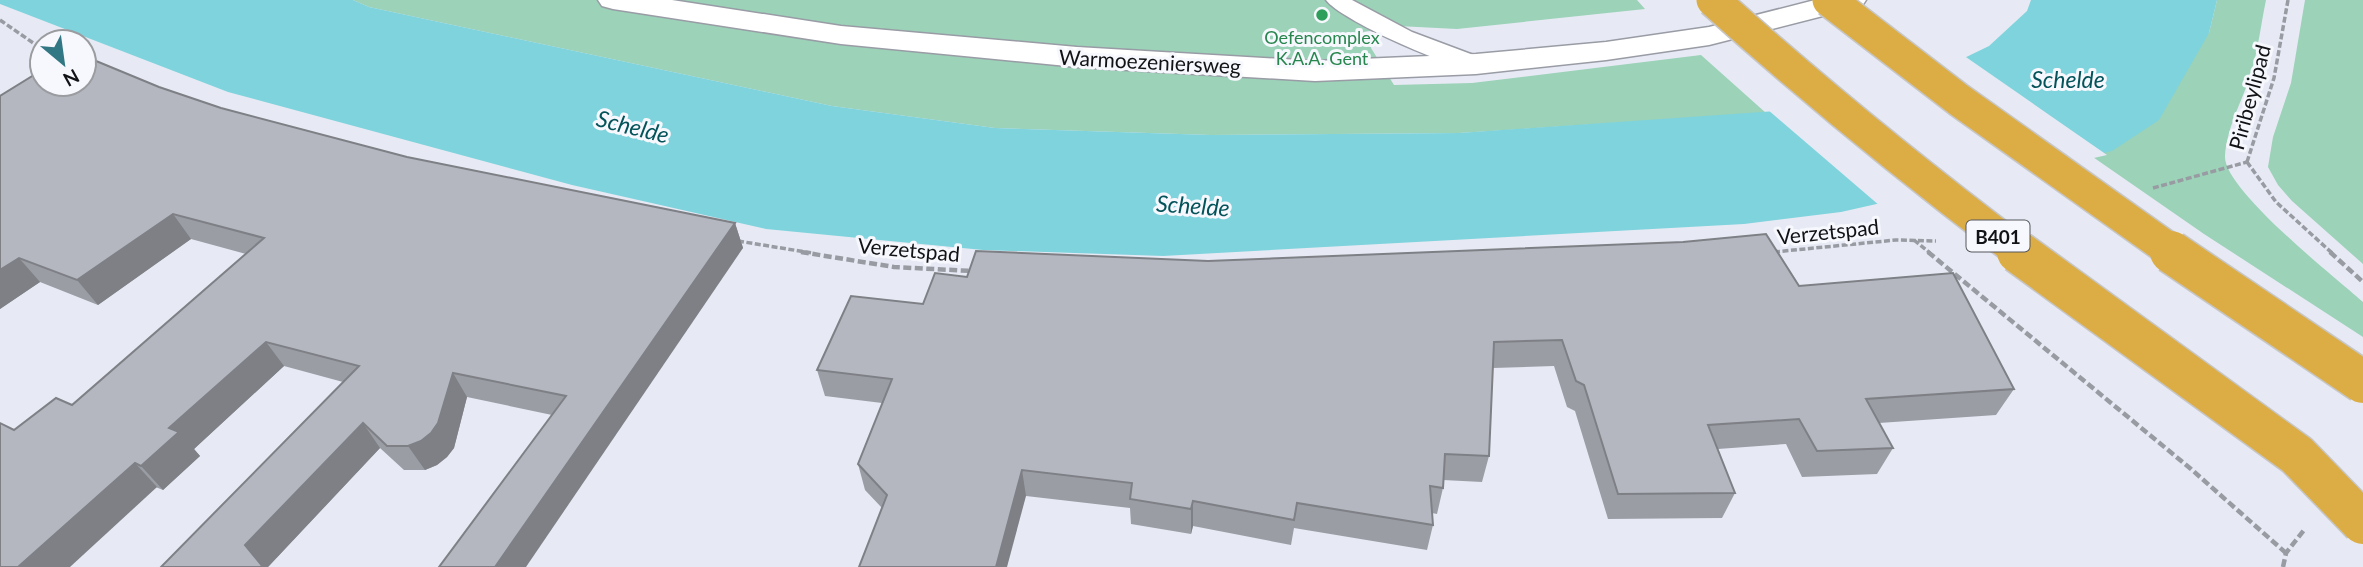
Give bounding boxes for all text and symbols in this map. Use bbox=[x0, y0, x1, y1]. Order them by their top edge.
marker: Oefencomplex K.A.A. Gent bbox=[1314, 7, 1330, 23]
place label: Oefencomplex K.A.A. Gent bbox=[1264, 26, 1380, 69]
north arrow bbox=[28, 28, 98, 98]
street label: Piribeylipad bbox=[2223, 42, 2275, 152]
street label: Warmoezeniersweg bbox=[1058, 44, 1242, 78]
text: N bbox=[60, 65, 83, 92]
water label: Schelde bbox=[2031, 65, 2105, 93]
water label: Schelde bbox=[594, 104, 672, 148]
water label: Schelde bbox=[1155, 188, 1231, 222]
street label: Verzetspad bbox=[1776, 213, 1880, 249]
road number: B401 bbox=[1966, 220, 2030, 252]
street label: Verzetspad bbox=[857, 232, 961, 266]

